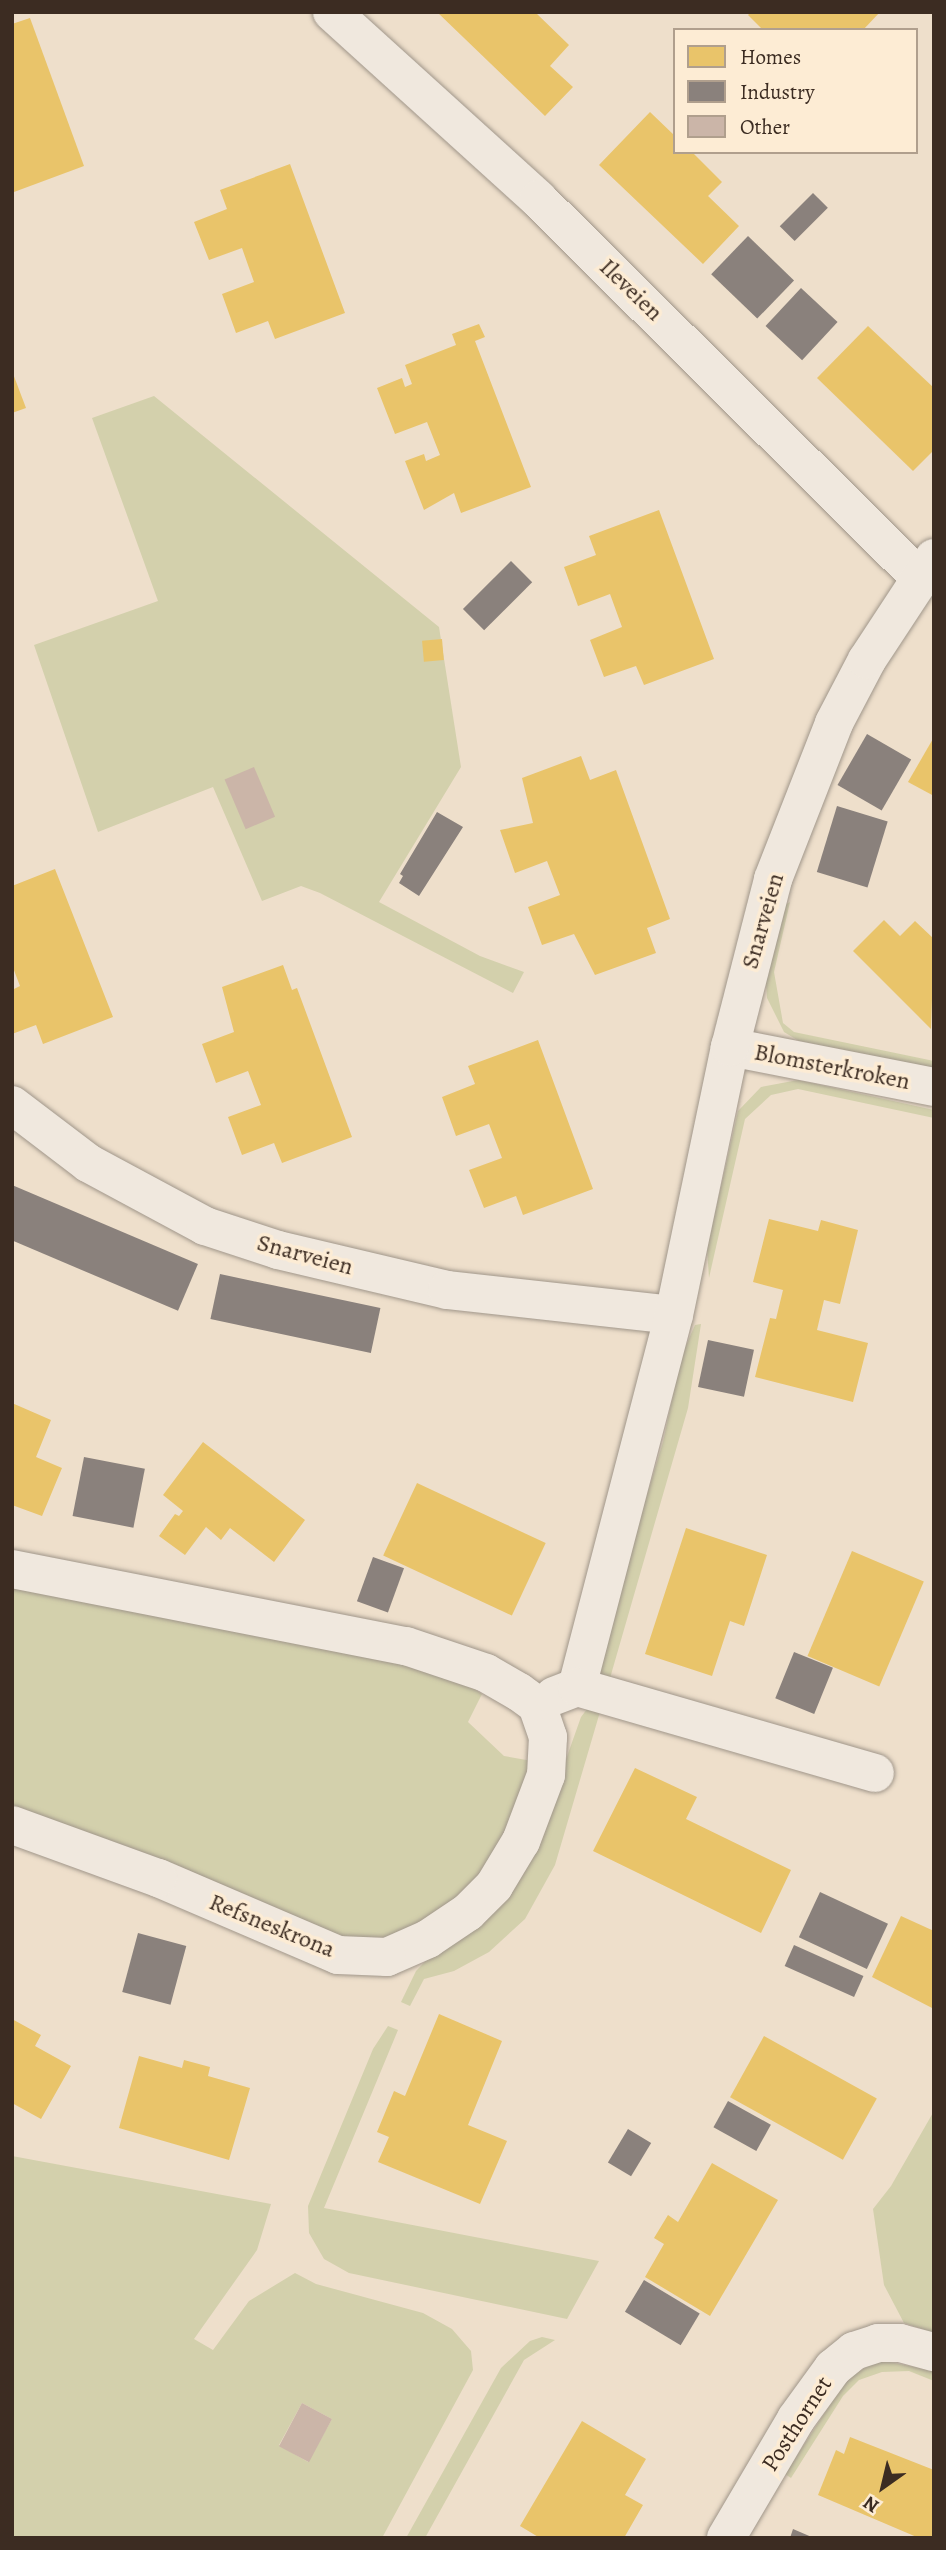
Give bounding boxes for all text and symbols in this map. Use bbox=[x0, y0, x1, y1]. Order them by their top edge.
legend bbox=[673, 28, 918, 154]
text: Homes bbox=[740, 43, 801, 71]
text: Industry bbox=[740, 78, 815, 106]
text: Other bbox=[740, 113, 790, 141]
street label: Ileveien bbox=[593, 253, 669, 327]
street label: Snarveien bbox=[736, 870, 790, 972]
street label: Blomsterkroken bbox=[752, 1038, 912, 1096]
street label: Snarveien bbox=[254, 1228, 356, 1282]
street label: Refsneskrona bbox=[205, 1888, 339, 1964]
street label: Posthornet bbox=[756, 2371, 838, 2477]
north arrow bbox=[848, 2452, 918, 2522]
text: N bbox=[858, 2490, 884, 2519]

